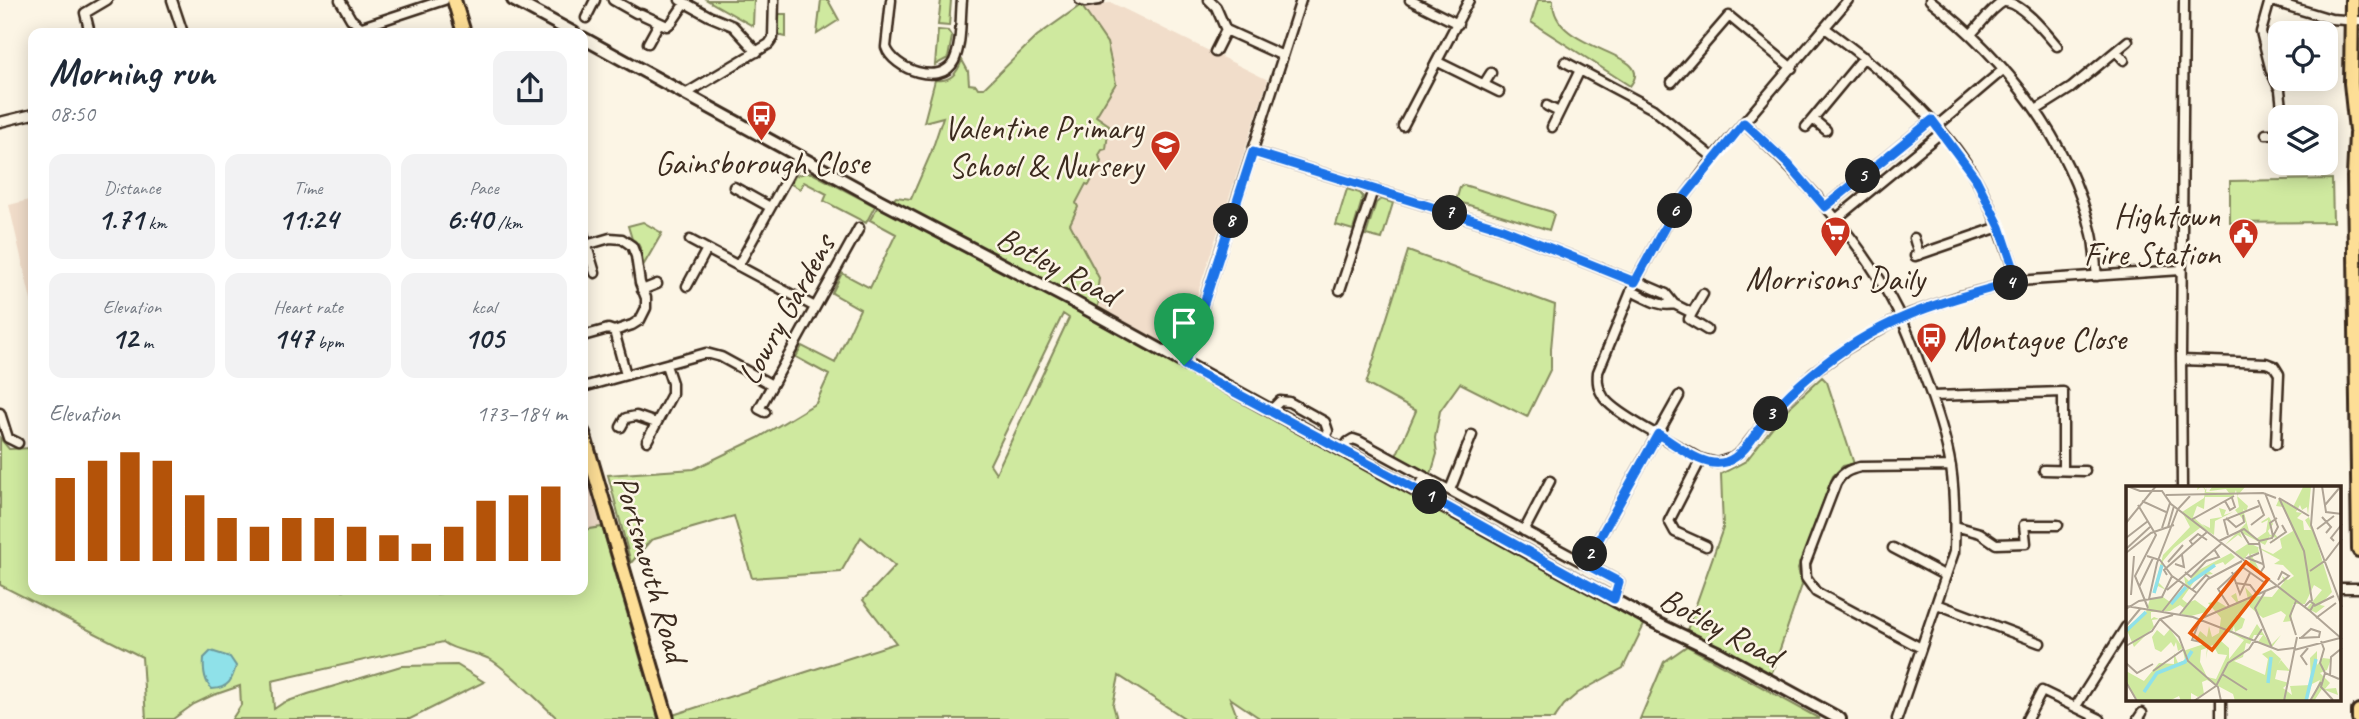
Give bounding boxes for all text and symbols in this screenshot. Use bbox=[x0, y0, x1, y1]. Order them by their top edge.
map controls bbox=[2268, 21, 2338, 175]
button: locate bbox=[2268, 21, 2338, 91]
text: Morning run bbox=[49, 49, 215, 96]
button: share bbox=[493, 51, 567, 125]
bus stop icon: Gainsborough Close bbox=[745, 98, 779, 142]
text: 08:50 bbox=[49, 99, 95, 128]
button: layers bbox=[2268, 105, 2338, 175]
place label: Valentine Primary School & Nursery bbox=[944, 107, 1146, 187]
school or university icon: Valentine Primary School & Nursery bbox=[1149, 129, 1183, 173]
place label: Gainsborough Close bbox=[655, 142, 871, 184]
pin: 5 bbox=[1846, 158, 1881, 194]
text: 5 bbox=[1858, 163, 1867, 187]
text: Distance bbox=[104, 176, 160, 200]
text: Time bbox=[293, 176, 323, 200]
text: Pace bbox=[469, 176, 499, 200]
pin: 6 bbox=[1658, 194, 1692, 228]
place label: Hightown Fire Station bbox=[2084, 195, 2221, 275]
pin: 7 bbox=[1432, 196, 1468, 230]
text: 6 bbox=[1670, 198, 1679, 222]
text: 1.71 bbox=[97, 200, 144, 238]
text: 11:24 bbox=[278, 200, 338, 238]
text: 6:40 bbox=[446, 200, 493, 238]
text: 7 bbox=[1445, 200, 1454, 224]
pin: 8 bbox=[1214, 204, 1248, 238]
text: 8 bbox=[1226, 208, 1235, 232]
text: km bbox=[144, 211, 167, 235]
text: /km bbox=[493, 211, 522, 235]
supermarket icon: Morrisons Daily bbox=[1818, 214, 1852, 258]
street label: Botley Road bbox=[990, 216, 1130, 318]
public building icon: Hightown Fire Station bbox=[2226, 217, 2260, 261]
street label: Lowry Gardens bbox=[728, 225, 846, 392]
place label: Morrisons Daily bbox=[1746, 258, 1927, 300]
pin: 4 bbox=[1994, 266, 2028, 300]
text: 4 bbox=[2006, 270, 2015, 294]
pin bbox=[1154, 293, 1214, 365]
text: Elevation bbox=[103, 295, 161, 319]
text: Heart rate bbox=[273, 295, 343, 319]
text: kcal bbox=[471, 295, 497, 319]
icon: arrive bbox=[1165, 304, 1203, 342]
place label: Montague Close bbox=[1954, 318, 2128, 360]
text: 12 bbox=[111, 319, 138, 357]
text: 147 bbox=[272, 319, 313, 357]
text: 105 bbox=[464, 319, 504, 357]
bus stop icon: Montague Close bbox=[1914, 321, 1948, 365]
text: m bbox=[138, 330, 153, 354]
text: bpm bbox=[313, 330, 344, 354]
pin: 3 bbox=[1754, 396, 1788, 432]
text: Elevation bbox=[49, 399, 120, 428]
text: 173–184 m bbox=[476, 399, 567, 428]
text: 3 bbox=[1766, 401, 1775, 425]
street label: Portsmouth Road bbox=[604, 470, 699, 671]
pin: 1 bbox=[1412, 480, 1448, 514]
text: 1 bbox=[1425, 484, 1434, 508]
inset map bbox=[2126, 486, 2342, 702]
pin: 2 bbox=[1572, 536, 1608, 572]
text: 2 bbox=[1585, 541, 1594, 565]
street label: Botley Road bbox=[1653, 577, 1793, 679]

